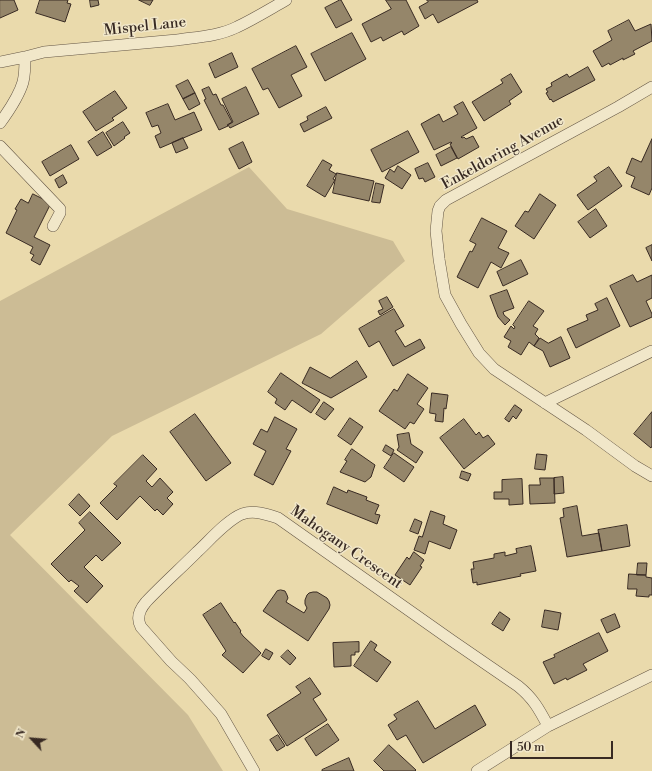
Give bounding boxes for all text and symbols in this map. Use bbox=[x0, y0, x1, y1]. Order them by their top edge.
street label: Mispel Lane bbox=[103, 14, 187, 40]
street label: Enkeldoring Avenue bbox=[439, 112, 567, 194]
street label: Mahogany Crescent bbox=[286, 502, 406, 594]
north arrow bbox=[12, 719, 52, 759]
text: N bbox=[13, 727, 29, 741]
scale bar bbox=[512, 733, 615, 759]
text: 50 m bbox=[517, 740, 545, 755]

